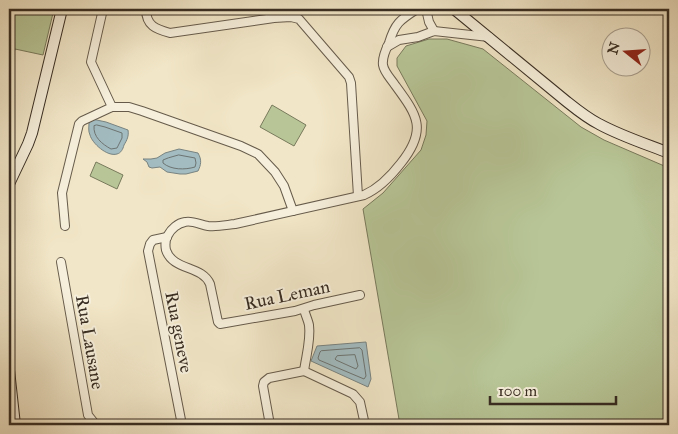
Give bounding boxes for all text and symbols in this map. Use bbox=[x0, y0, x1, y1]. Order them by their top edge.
north arrow bbox=[600, 28, 650, 78]
text: N bbox=[604, 40, 624, 57]
street label: Rua Leman bbox=[242, 275, 332, 315]
street label: Rua geneve bbox=[159, 289, 198, 375]
street label: Rua Lausane bbox=[71, 293, 109, 391]
scale bar bbox=[490, 374, 617, 406]
text: 100 m bbox=[498, 382, 538, 400]

